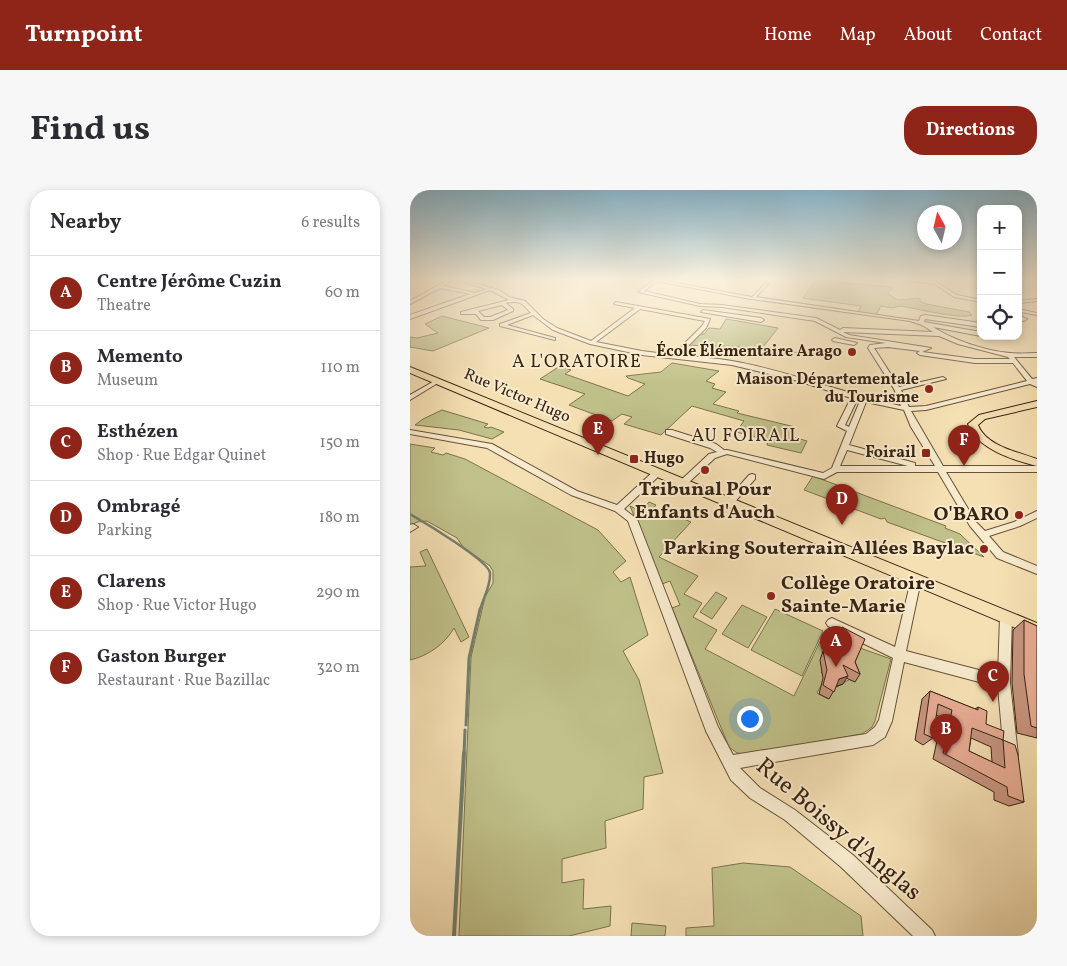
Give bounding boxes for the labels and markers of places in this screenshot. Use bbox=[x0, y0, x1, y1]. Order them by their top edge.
place label: École Élémentaire Arago bbox=[656, 341, 842, 363]
marker: École Élémentaire Arago bbox=[846, 346, 858, 358]
place label: Maison Départementale du Tourisme bbox=[736, 369, 919, 409]
marker: Maison Départementale du Tourisme bbox=[923, 383, 935, 395]
pin: E bbox=[582, 414, 614, 455]
pin: F bbox=[948, 425, 980, 466]
place label: Foirail bbox=[865, 442, 917, 464]
marker: Foirail bbox=[920, 447, 932, 459]
place label: Hugo bbox=[644, 448, 684, 470]
marker: Hugo bbox=[628, 453, 640, 465]
marker: Tribunal Pour Enfants d'Auch bbox=[699, 464, 711, 476]
place label: Tribunal Pour Enfants d'Auch bbox=[635, 476, 775, 527]
pin: D bbox=[826, 484, 858, 525]
place label: O'BARO bbox=[934, 501, 1009, 529]
marker: O'BARO bbox=[1013, 509, 1025, 521]
place label: Parking Souterrain Allées Baylac bbox=[663, 535, 974, 563]
marker: Parking Souterrain Allées Baylac bbox=[978, 543, 990, 555]
place label: Collège Oratoire Sainte-Marie bbox=[781, 570, 935, 621]
marker: Collège Oratoire Sainte-Marie bbox=[765, 590, 777, 602]
pin: A bbox=[820, 626, 852, 667]
pin: C bbox=[977, 661, 1009, 702]
pin: B bbox=[930, 714, 962, 755]

